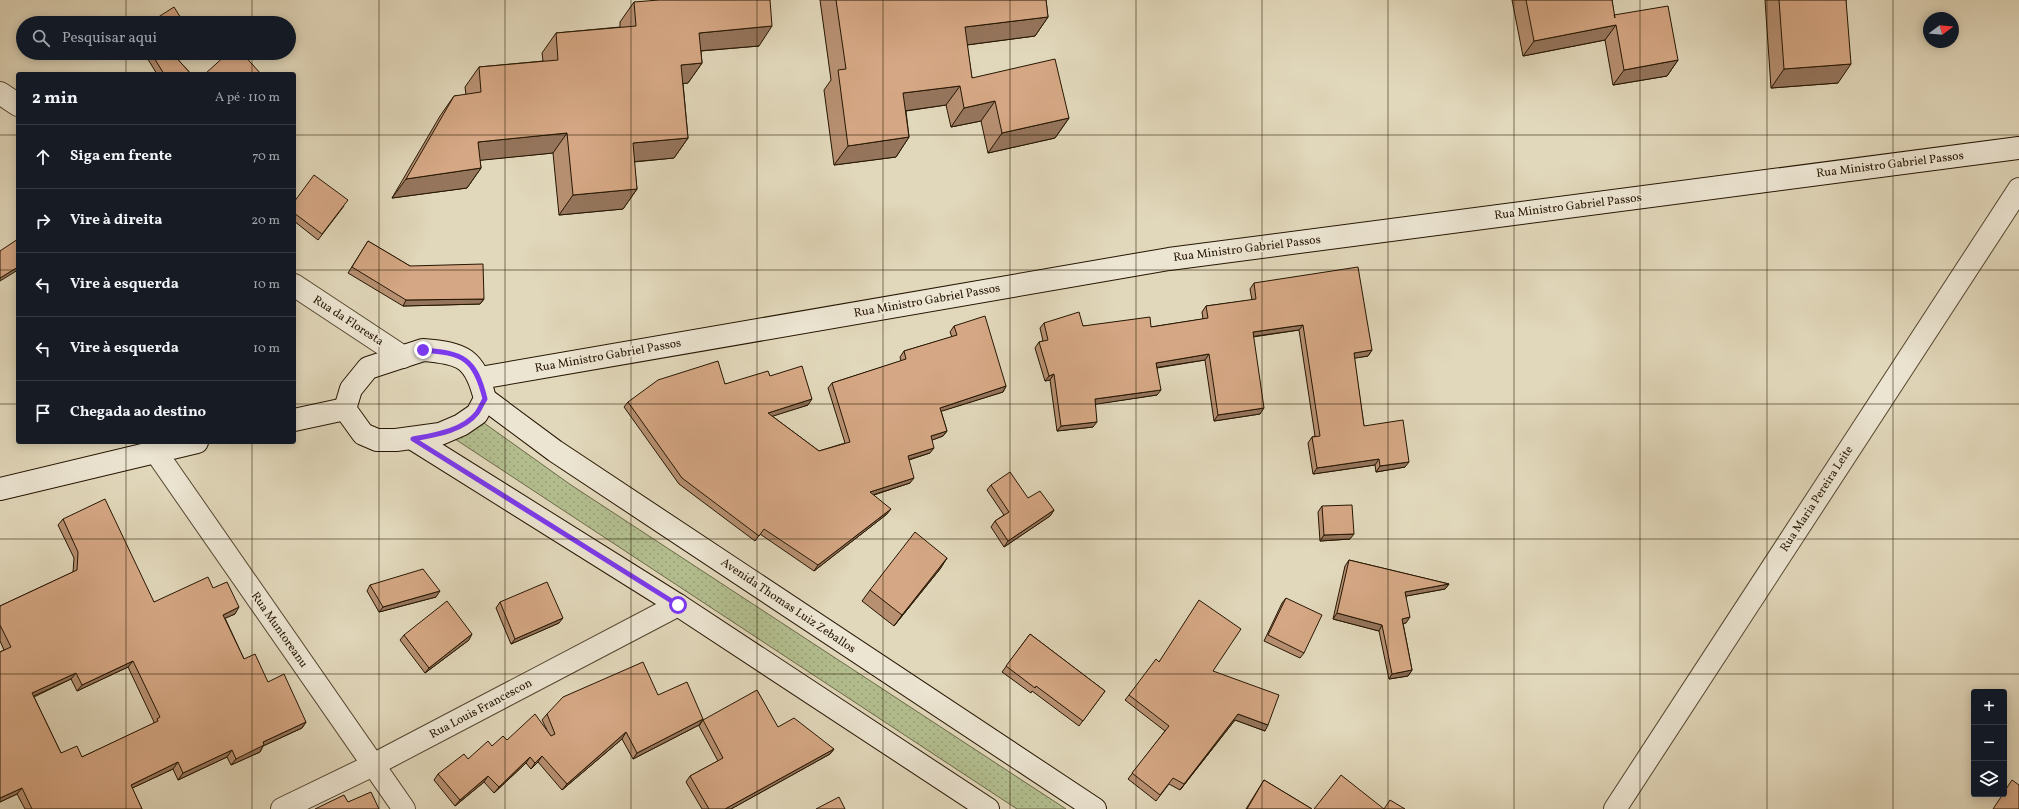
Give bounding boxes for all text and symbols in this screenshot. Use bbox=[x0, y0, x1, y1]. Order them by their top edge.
north arrow bbox=[1923, 12, 1959, 48]
search box bbox=[16, 16, 296, 60]
icon: search bbox=[30, 27, 52, 49]
text: Pesquisar aqui bbox=[62, 28, 157, 49]
text: 2 min bbox=[32, 87, 78, 110]
text: A pé · 110 m bbox=[215, 89, 280, 107]
icon: ahead bbox=[32, 146, 54, 168]
text: Siga em frente bbox=[70, 146, 172, 167]
text: 70 m bbox=[252, 148, 280, 166]
street label: Rua Ministro Gabriel Passos bbox=[1815, 148, 1965, 182]
street label: Rua Ministro Gabriel Passos bbox=[1493, 190, 1643, 224]
icon: right bbox=[32, 210, 54, 232]
text: Vire à direita bbox=[70, 210, 162, 231]
text: 20 m bbox=[251, 212, 280, 230]
street label: Rua Ministro Gabriel Passos bbox=[1172, 232, 1322, 266]
icon: left bbox=[32, 274, 54, 296]
text: Vire à esquerda bbox=[70, 274, 179, 295]
text: 10 m bbox=[253, 276, 280, 294]
street label: Rua Ministro Gabriel Passos bbox=[853, 280, 1001, 322]
street label: Rua da Floresta bbox=[310, 292, 386, 350]
street label: Rua Ministro Gabriel Passos bbox=[534, 335, 682, 377]
icon: left bbox=[32, 338, 54, 360]
text: Vire à esquerda bbox=[70, 338, 179, 359]
text: 10 m bbox=[253, 340, 280, 358]
route end bbox=[414, 341, 432, 359]
icon: arrive bbox=[32, 402, 54, 424]
text: Chegada ao destino bbox=[70, 402, 206, 423]
street label: Rua Maria Pereira Leite bbox=[1777, 443, 1857, 555]
street label: Avenida Thomas Luiz Zeballos bbox=[717, 555, 859, 657]
street label: Rua Muntoreanu bbox=[247, 589, 311, 671]
route start bbox=[669, 596, 687, 614]
street label: Rua Louis Francescon bbox=[427, 675, 535, 743]
map controls bbox=[1971, 689, 2007, 797]
button: + bbox=[1971, 689, 2007, 725]
button: − bbox=[1971, 725, 2007, 761]
button: layers bbox=[1971, 761, 2007, 797]

